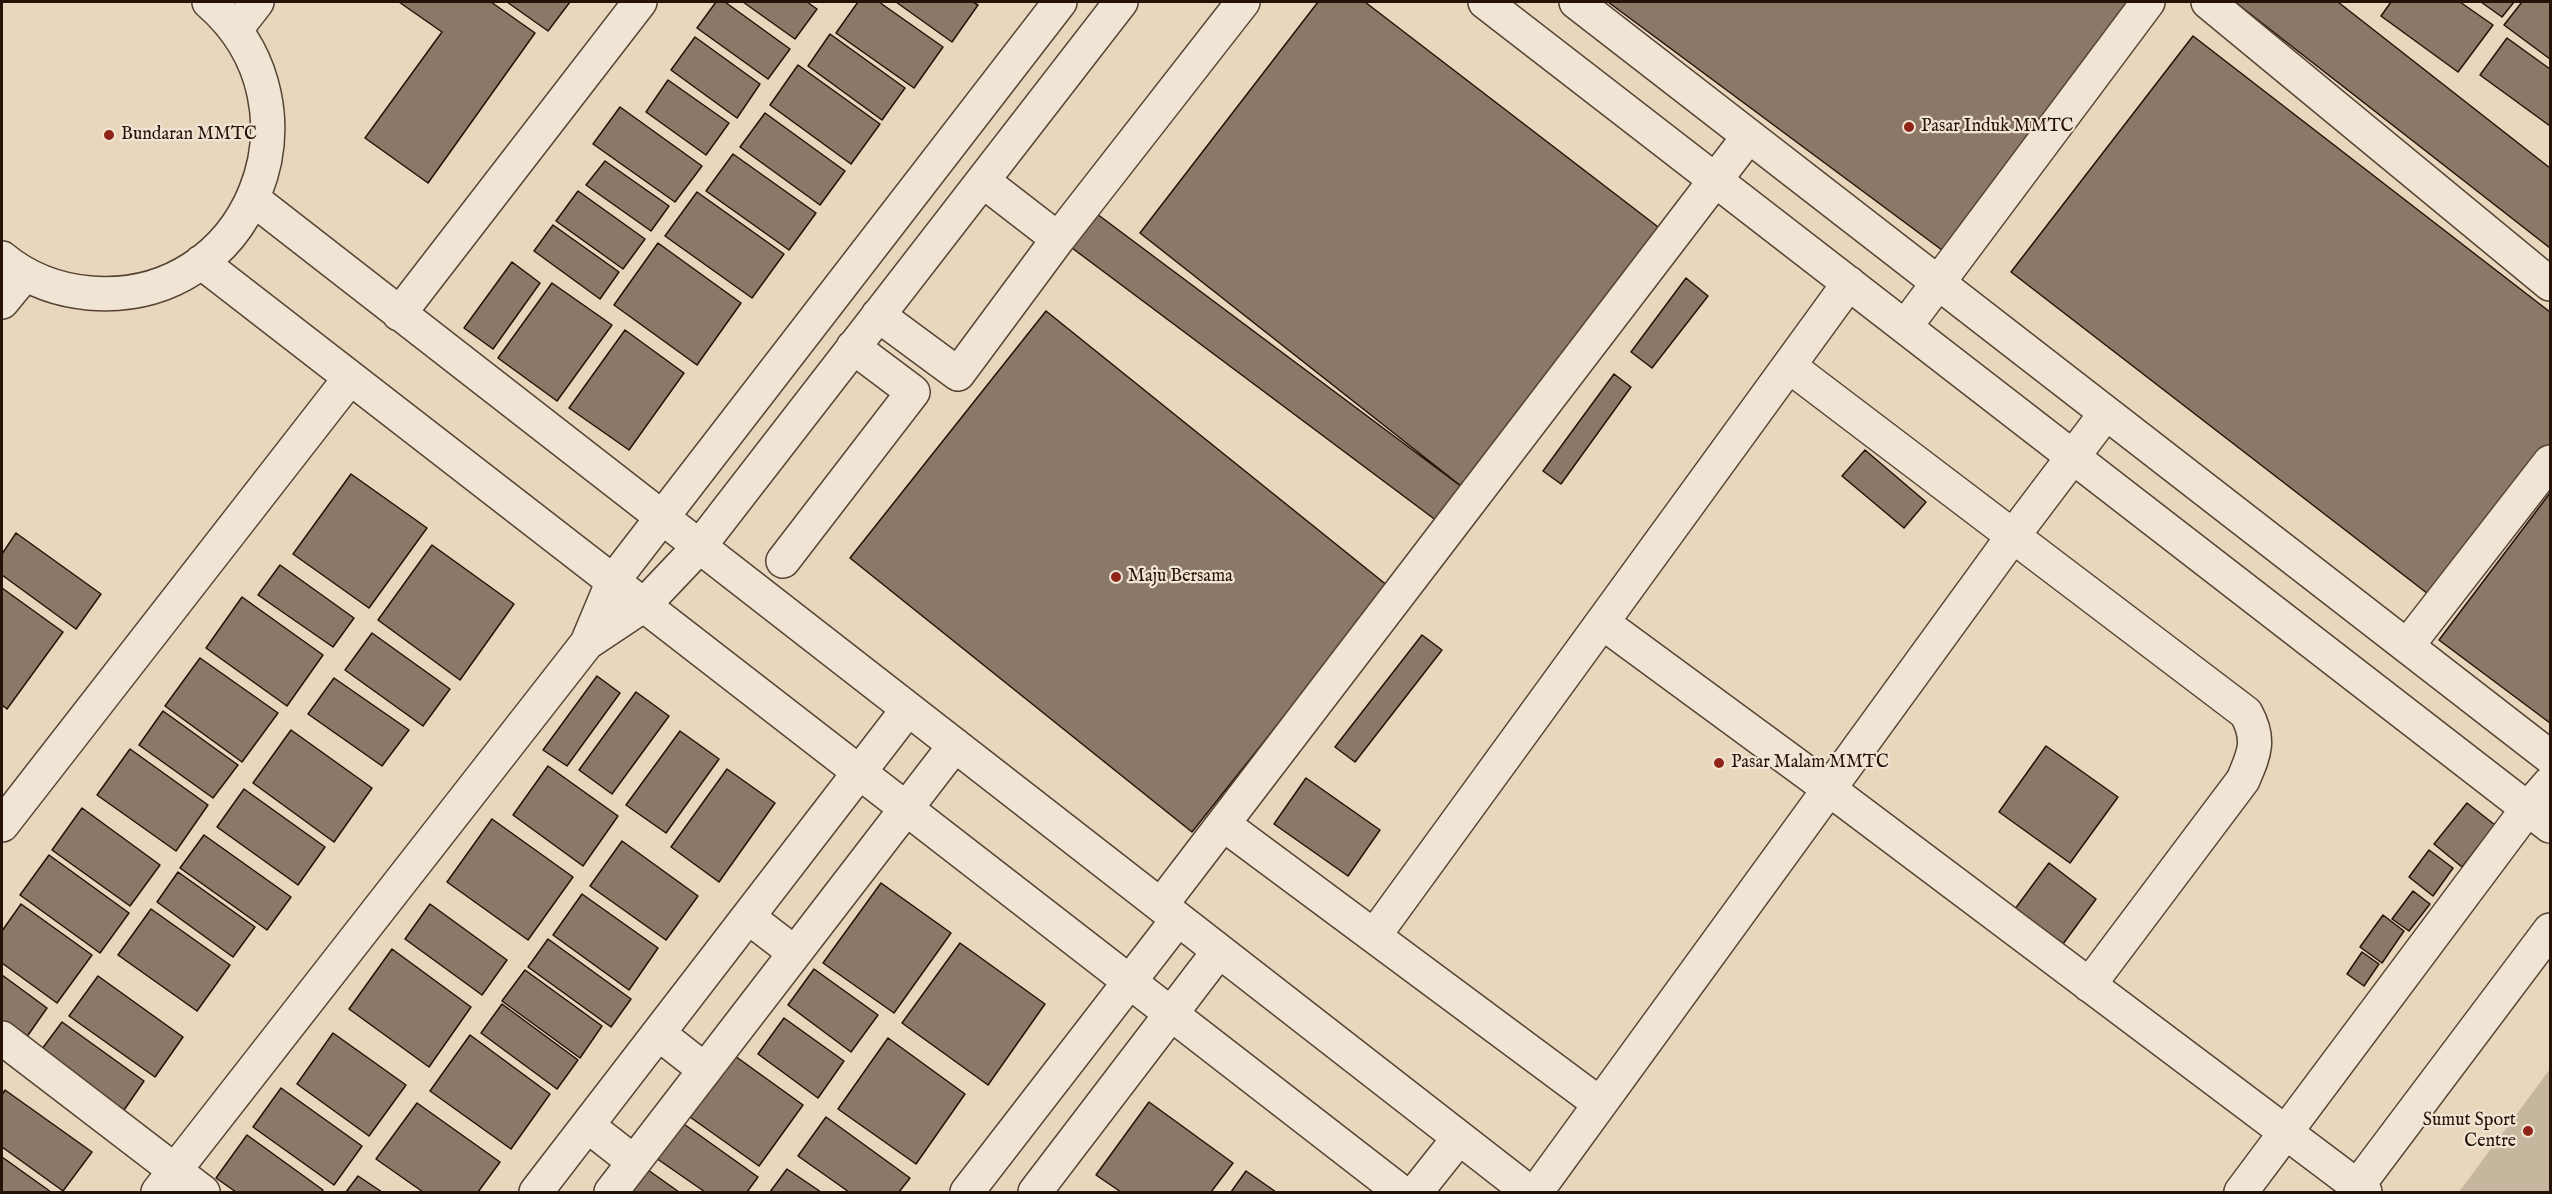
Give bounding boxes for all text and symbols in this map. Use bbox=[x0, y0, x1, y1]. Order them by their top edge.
place label: Pasar Induk MMTC bbox=[1921, 116, 2073, 138]
marker: Pasar Induk MMTC bbox=[1902, 120, 1916, 134]
place label: Bundaran MMTC bbox=[121, 124, 257, 146]
marker: Bundaran MMTC bbox=[102, 128, 116, 142]
place label: Maju Bersama bbox=[1128, 566, 1233, 588]
marker: Maju Bersama bbox=[1109, 570, 1123, 584]
place label: Pasar Malam MMTC bbox=[1731, 752, 1889, 774]
marker: Pasar Malam MMTC bbox=[1712, 756, 1726, 770]
place label: Sumut Sport Centre bbox=[2423, 1110, 2516, 1152]
marker: Sumut Sport Centre bbox=[2521, 1124, 2535, 1138]

